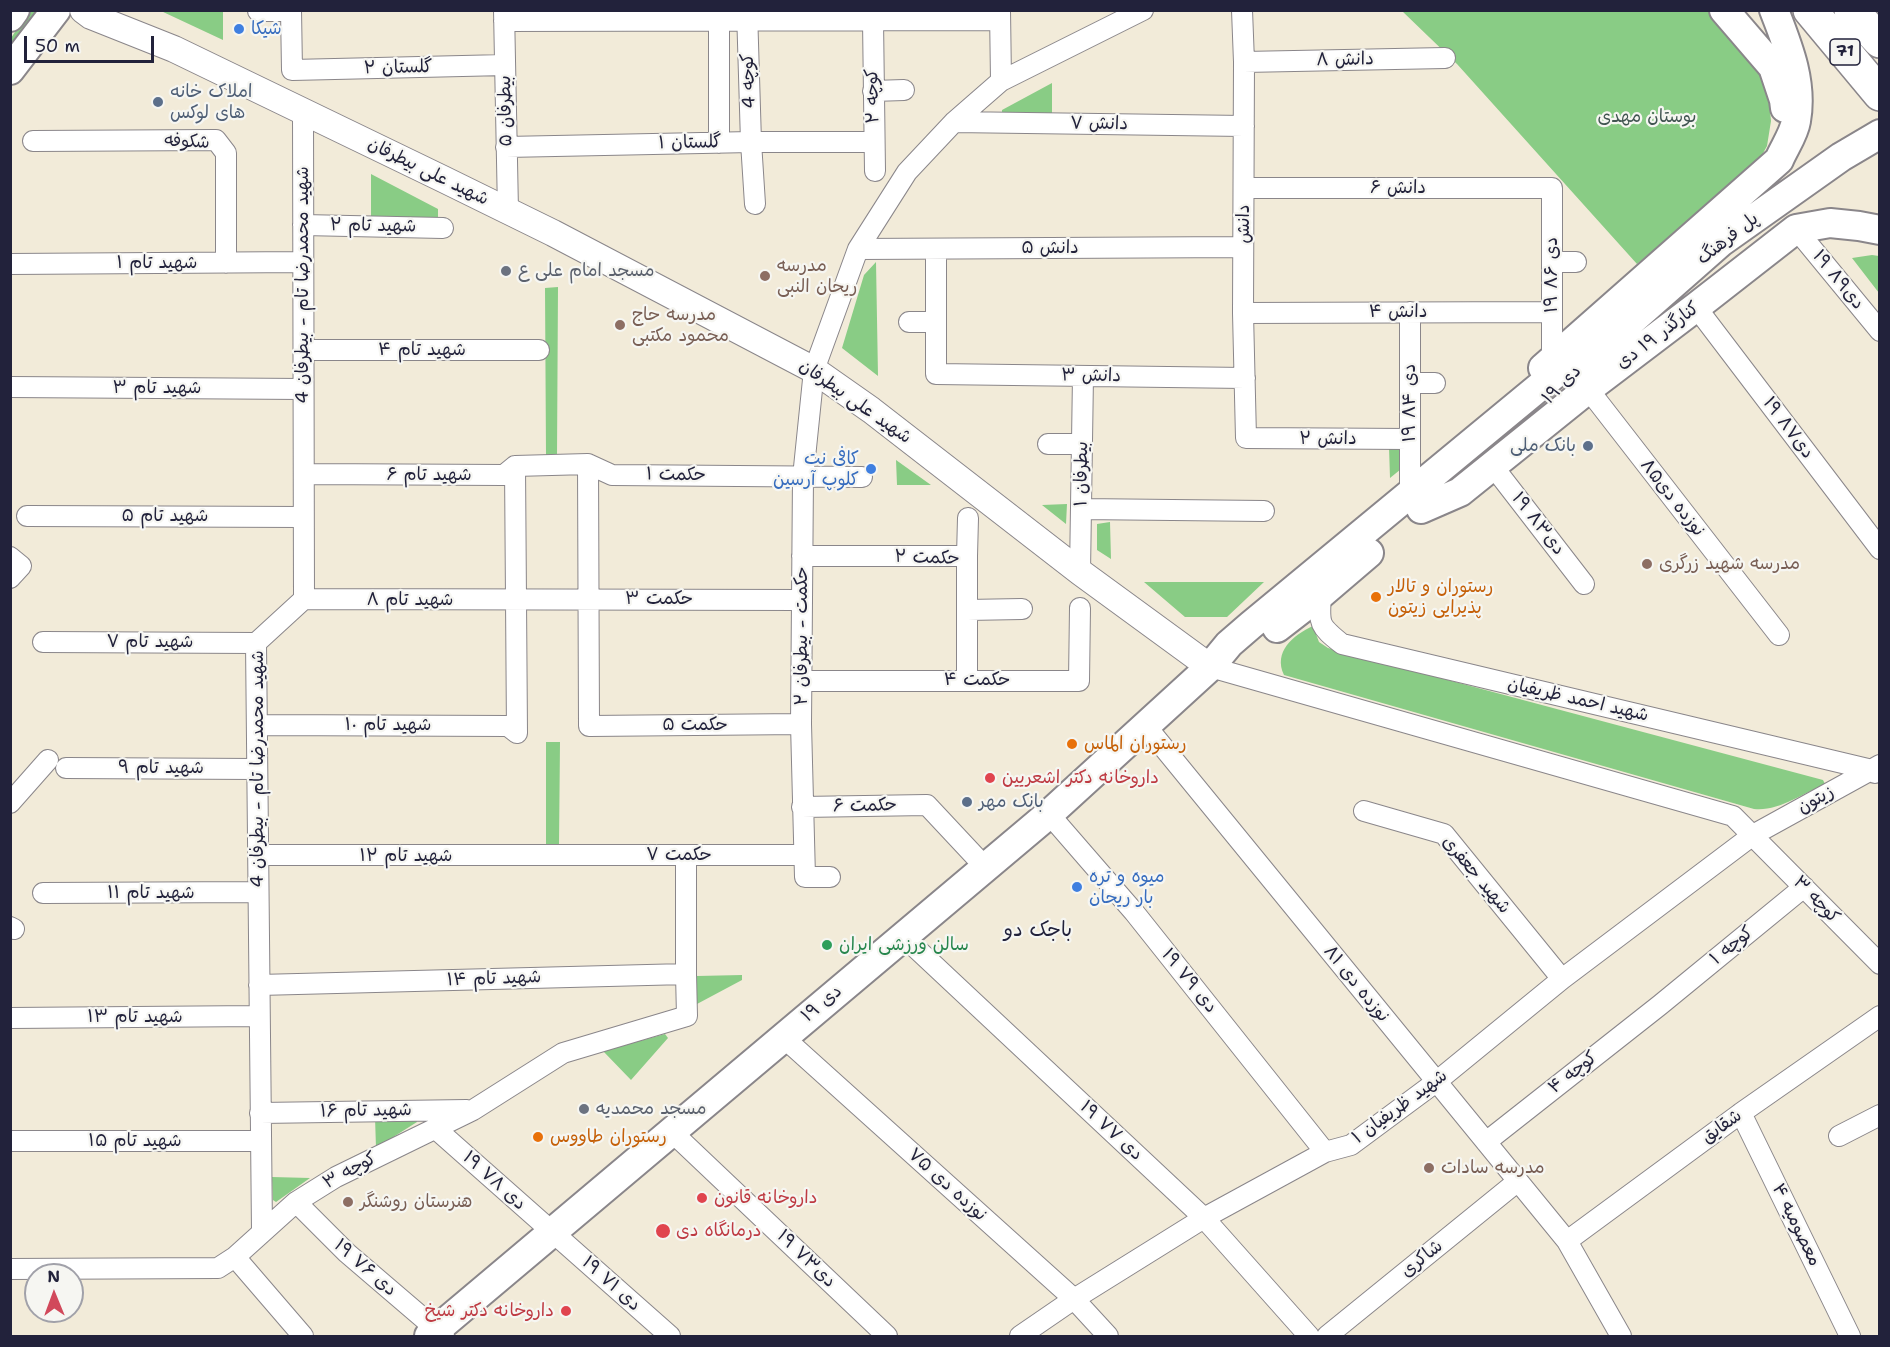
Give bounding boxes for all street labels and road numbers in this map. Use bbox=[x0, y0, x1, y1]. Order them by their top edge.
road number: 71 bbox=[1830, 39, 1860, 65]
street label: دانش ۸ bbox=[1316, 49, 1374, 71]
street label: کوچه 4 bbox=[737, 53, 761, 109]
street label: گلستان ۲ bbox=[363, 57, 433, 79]
street label: کوچه ۲ bbox=[862, 68, 884, 124]
street label: بیطرفان ۵ bbox=[495, 75, 517, 147]
street label: دانش ۷ bbox=[1070, 113, 1128, 135]
street label: شکوفه bbox=[164, 130, 210, 154]
street label: گلستان ۱ bbox=[658, 132, 722, 154]
street label: شهید علی بیطرفان bbox=[364, 133, 492, 211]
street label: شهید محمدرضا تام - بیطرفان 4 bbox=[292, 166, 314, 404]
street label: ۶ دانش bbox=[1370, 177, 1426, 199]
street label: دانش bbox=[1233, 204, 1255, 244]
street label: پل فرهنگ bbox=[1693, 208, 1763, 270]
street label: شهید تام ۲ bbox=[330, 214, 416, 238]
street label: دانش ۵ bbox=[1021, 237, 1079, 259]
street label: ۱۹ دی ۸۶ bbox=[1541, 237, 1563, 313]
street label: ۱۹ دی۸۹ bbox=[1807, 246, 1869, 314]
street label: شهید تام ۱ bbox=[117, 252, 197, 274]
street label: کنارگذر ۱۹ دی bbox=[1612, 298, 1704, 374]
street label: دانش ۴ bbox=[1369, 301, 1427, 323]
street label: شهید تام ۴ bbox=[378, 339, 466, 361]
street label: شهید علی بیطرفان bbox=[795, 355, 915, 449]
street label: ۱۹ دی bbox=[1538, 361, 1586, 409]
street label: ۱۹ دی ۸۴ bbox=[1399, 364, 1421, 442]
street label: دانش ۳ bbox=[1061, 365, 1121, 387]
street label: شهید تام ۳ bbox=[112, 377, 202, 399]
street label: ۱۹ دی۸۷ bbox=[1758, 393, 1818, 463]
street label: ۲ دانش bbox=[1299, 428, 1357, 450]
street label: بیطرفان ۱ bbox=[1071, 441, 1093, 507]
street label: نوزده دی۸۵ bbox=[1635, 455, 1709, 541]
street label: شهید تام ۶ bbox=[386, 464, 472, 486]
street label: حکمت ۱ bbox=[646, 464, 706, 486]
street label: ۱۹ دی۸۳ bbox=[1507, 488, 1569, 560]
street label: شهید تام ۵ bbox=[122, 505, 208, 527]
street label: حکمت ۲ bbox=[894, 546, 960, 570]
street label: حکمت - بیطرفان ۲ bbox=[791, 566, 813, 706]
street label: حکمت ۳ bbox=[625, 588, 693, 610]
street label: شهید تام ۸ bbox=[367, 589, 453, 611]
street label: شهید تام ۷ bbox=[106, 631, 194, 653]
street label: شهید محمدرضا تام - بیطرفان 4 bbox=[247, 650, 269, 888]
street label: حکمت ۴ bbox=[944, 669, 1010, 691]
street label: شهید احمد ظریفیان bbox=[1505, 673, 1651, 727]
street label: شهید تام ۱۰ bbox=[345, 714, 431, 736]
street label: حکمت ۵ bbox=[662, 714, 728, 736]
street label: شهید تام ۹ bbox=[118, 757, 204, 779]
street label: زيتون bbox=[1794, 781, 1838, 819]
street label: حکمت ۶ bbox=[833, 795, 897, 817]
street label: شهید جعفری bbox=[1437, 832, 1515, 918]
street label: حکمت ۷ bbox=[646, 844, 712, 866]
street label: شهید تام ۱۲ bbox=[359, 845, 453, 867]
street label: کوچه ۳ bbox=[1788, 872, 1844, 928]
street label: شهید تام ۱۱ bbox=[107, 882, 195, 904]
street label: کوچه ۱ bbox=[1706, 922, 1758, 970]
street label: نوزده دی ۸۱ bbox=[1319, 941, 1393, 1027]
street label: ۱۹ دی ۷۹ bbox=[1157, 944, 1221, 1018]
street label: شهید تام ۱۴ bbox=[446, 967, 542, 991]
street label: ۱۹ دی bbox=[797, 981, 847, 1027]
street label: شهید تام ۱۳ bbox=[87, 1006, 183, 1028]
street label: کوچه ۴ bbox=[1544, 1047, 1602, 1099]
street label: شهید ظریفیان ۱ bbox=[1348, 1065, 1452, 1149]
street label: ۱۹ دی ۷۷ bbox=[1075, 1097, 1147, 1165]
street label: شهید تام ۱۶ bbox=[320, 1099, 412, 1123]
street label: شقایق bbox=[1698, 1105, 1746, 1149]
street label: شهید تام ۱۵ bbox=[88, 1130, 182, 1152]
street label: نوزده دی ۷۵ bbox=[903, 1144, 991, 1226]
street label: ۱۹ دی ۷۸ bbox=[458, 1147, 530, 1215]
street label: کوچه ۳ bbox=[320, 1148, 380, 1194]
street label: معصومیه ۴ bbox=[1767, 1180, 1825, 1270]
street label: ۱۹ دی۷۳ bbox=[772, 1226, 840, 1292]
street label: ۱۹ دی ۷۶ bbox=[329, 1235, 401, 1301]
street label: شاکری bbox=[1397, 1236, 1447, 1282]
street label: ۱۹ دی ۷۱ bbox=[577, 1252, 645, 1316]

